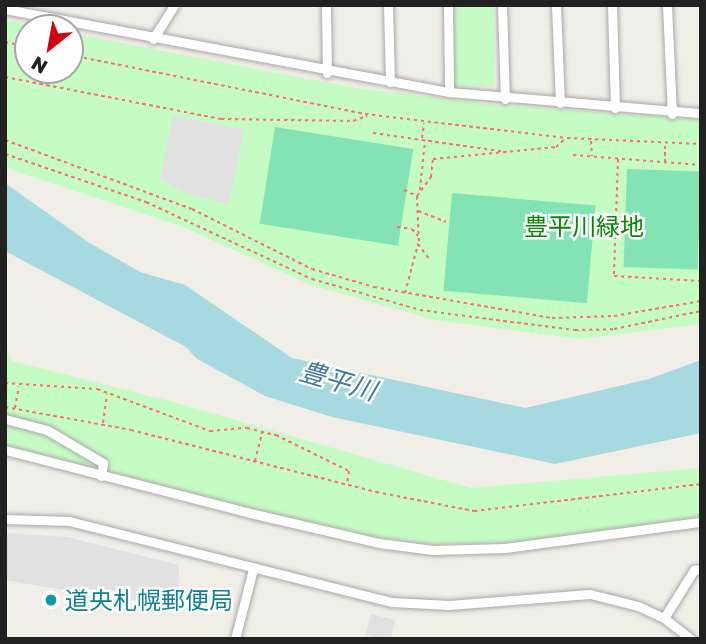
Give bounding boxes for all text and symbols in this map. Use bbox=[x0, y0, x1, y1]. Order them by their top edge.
north arrow bbox=[14, 14, 84, 84]
text: N bbox=[27, 52, 51, 79]
park label: 豊平川緑地 bbox=[524, 212, 644, 240]
water label: 豊平川 bbox=[296, 355, 380, 407]
place label: 道央札幌郵便局 bbox=[65, 586, 233, 614]
marker: 道央札幌郵便局 bbox=[43, 592, 59, 608]

